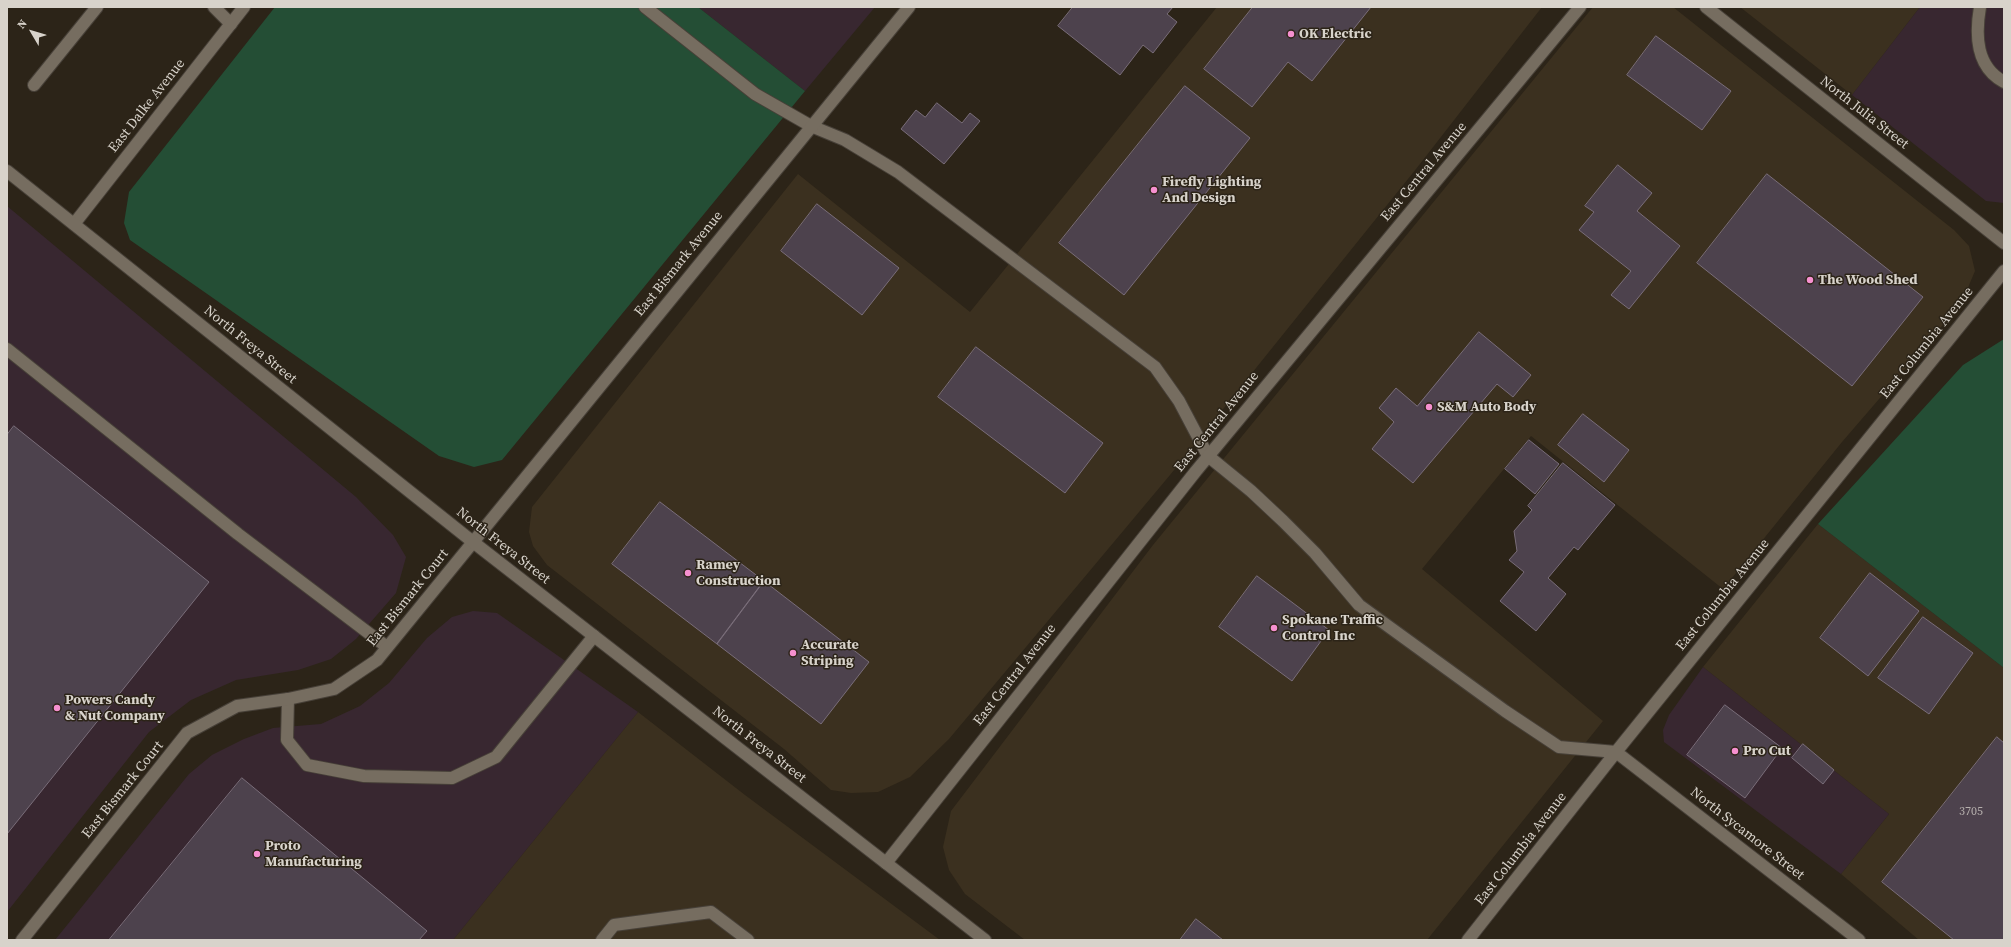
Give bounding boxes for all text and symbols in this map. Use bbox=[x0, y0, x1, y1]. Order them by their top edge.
north arrow bbox=[12, 12, 52, 52]
text: N bbox=[14, 17, 31, 32]
place label: OK Electric bbox=[1299, 26, 1372, 42]
marker: OK Electric bbox=[1286, 29, 1296, 39]
street label: East Dalke Avenue bbox=[105, 56, 189, 156]
street label: North Julia Street bbox=[1816, 73, 1912, 153]
street label: East Central Avenue bbox=[1377, 119, 1471, 225]
place label: Firefly Lighting And Design bbox=[1162, 174, 1261, 206]
marker: Firefly Lighting And Design bbox=[1149, 185, 1159, 195]
street label: East Bismark Avenue bbox=[631, 208, 727, 320]
place label: The Wood Shed bbox=[1818, 272, 1917, 288]
marker: The Wood Shed bbox=[1805, 275, 1815, 285]
street label: East Columbia Avenue bbox=[1877, 284, 1977, 402]
street label: North Freya Street bbox=[200, 302, 300, 388]
street label: East Central Avenue bbox=[1171, 368, 1263, 476]
place label: S&M Auto Body bbox=[1437, 399, 1536, 415]
marker: S&M Auto Body bbox=[1424, 402, 1434, 412]
street label: North Freya Street bbox=[453, 504, 553, 588]
street label: East Columbia Avenue bbox=[1673, 536, 1773, 654]
street label: East Bismark Court bbox=[364, 546, 452, 650]
place label: Ramey Construction bbox=[696, 557, 781, 590]
marker: Ramey Construction bbox=[683, 568, 693, 578]
place label: Spokane Traffic Control Inc bbox=[1282, 612, 1383, 644]
street label: East Central Avenue bbox=[970, 621, 1060, 729]
marker: Spokane Traffic Control Inc bbox=[1269, 623, 1279, 633]
place label: Accurate Striping bbox=[801, 637, 859, 670]
marker: Accurate Striping bbox=[788, 648, 798, 658]
place label: Powers Candy & Nut Company bbox=[65, 692, 165, 724]
marker: Powers Candy & Nut Company bbox=[52, 703, 62, 713]
street label: North Freya Street bbox=[709, 703, 809, 787]
street label: East Bismark Court bbox=[79, 738, 167, 842]
place label: Pro Cut bbox=[1743, 743, 1791, 759]
marker: Pro Cut bbox=[1730, 746, 1740, 756]
street label: North Sycamore Street bbox=[1686, 784, 1808, 884]
street label: East Columbia Avenue bbox=[1472, 789, 1570, 909]
house number: 3705 bbox=[1959, 805, 1983, 819]
place label: Proto Manufacturing bbox=[265, 838, 362, 870]
marker: Proto Manufacturing bbox=[252, 849, 262, 859]

